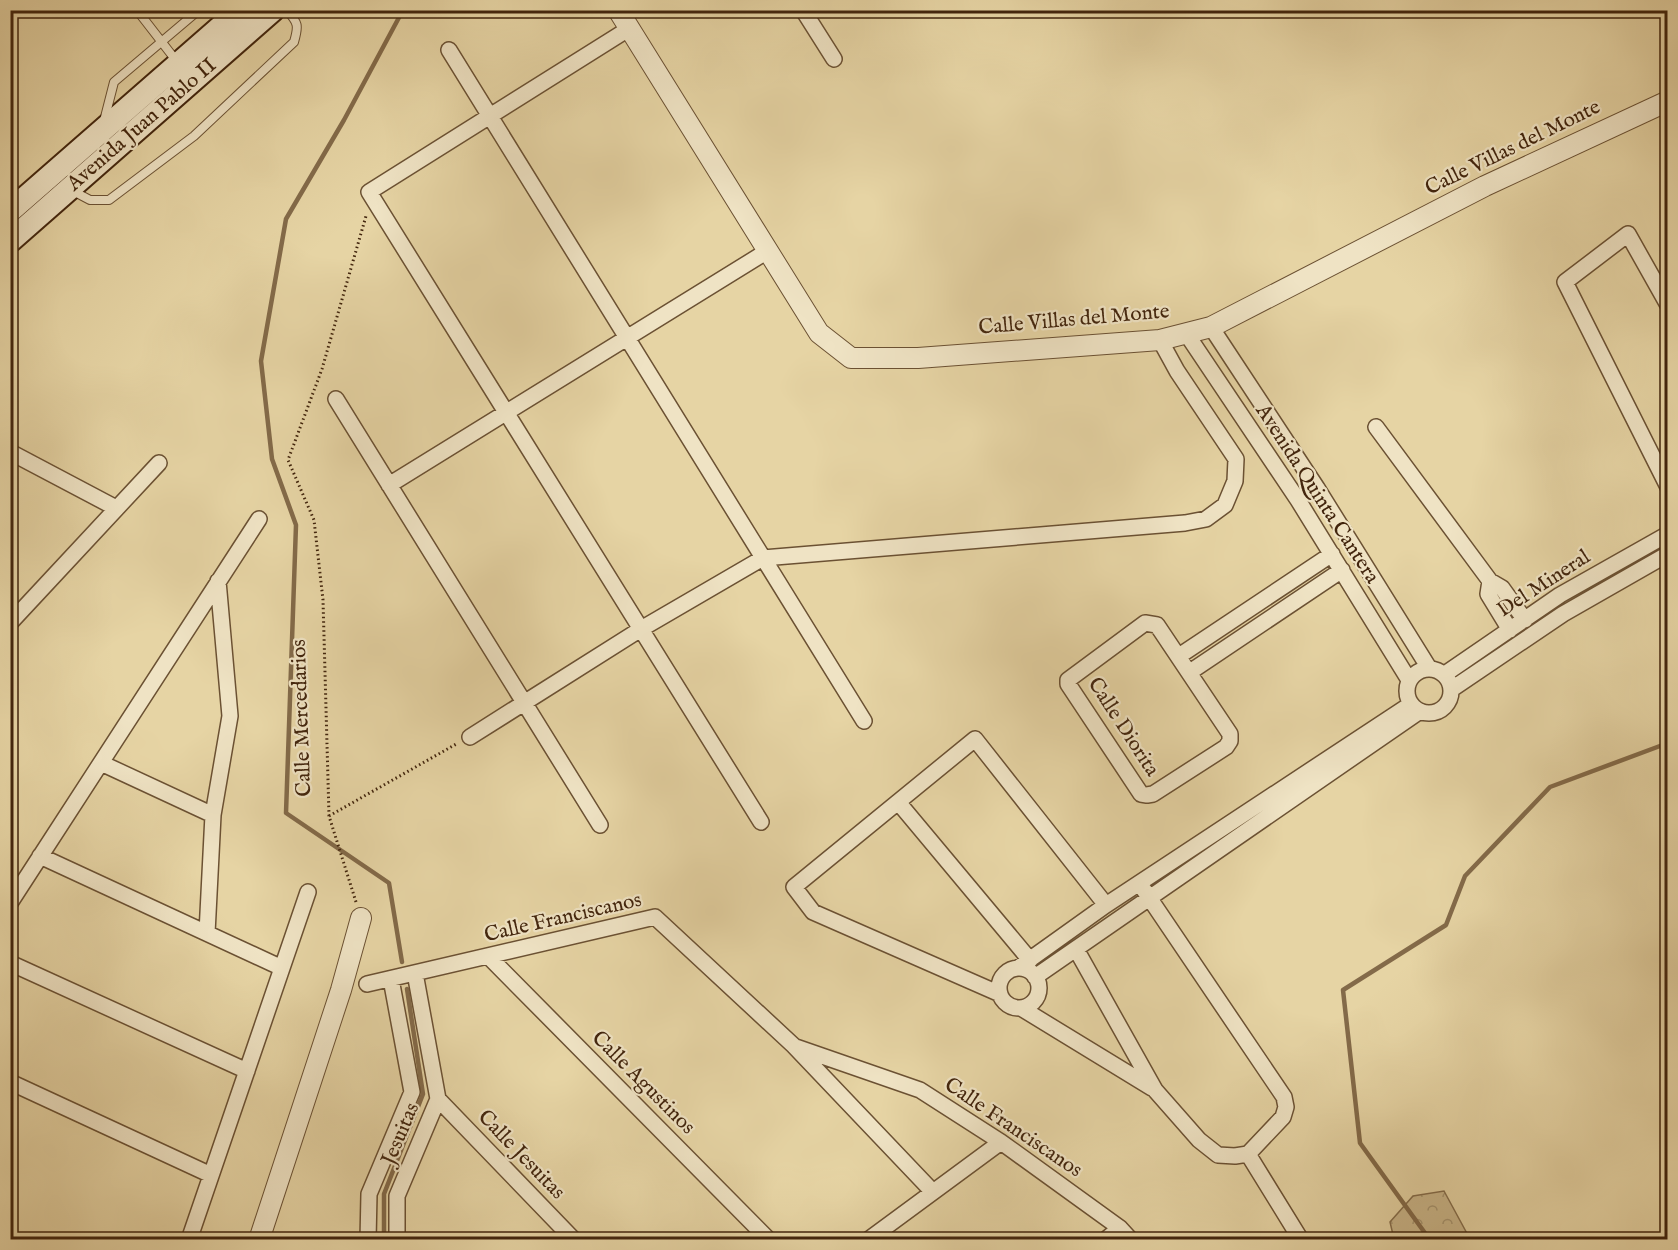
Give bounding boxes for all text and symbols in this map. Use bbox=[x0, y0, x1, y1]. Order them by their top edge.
street label: Avenida Juan Pablo II bbox=[61, 53, 222, 198]
street label: Calle Villas del Monte bbox=[1421, 94, 1605, 202]
street label: Calle Villas del Monte bbox=[977, 298, 1171, 342]
street label: Avenida Quinta Cantera bbox=[1248, 398, 1386, 590]
street label: Del Mineral bbox=[1492, 544, 1596, 624]
street label: Calle Mercedarios bbox=[286, 639, 318, 797]
street label: Calle Diorita bbox=[1081, 672, 1166, 782]
street label: Calle Franciscanos bbox=[482, 887, 644, 949]
street label: Calle Agustinos bbox=[585, 1025, 701, 1141]
street label: Calle Franciscanos bbox=[939, 1072, 1087, 1184]
street label: Jesuitas bbox=[375, 1099, 426, 1171]
street label: Calle Jesuitas bbox=[471, 1104, 571, 1206]

